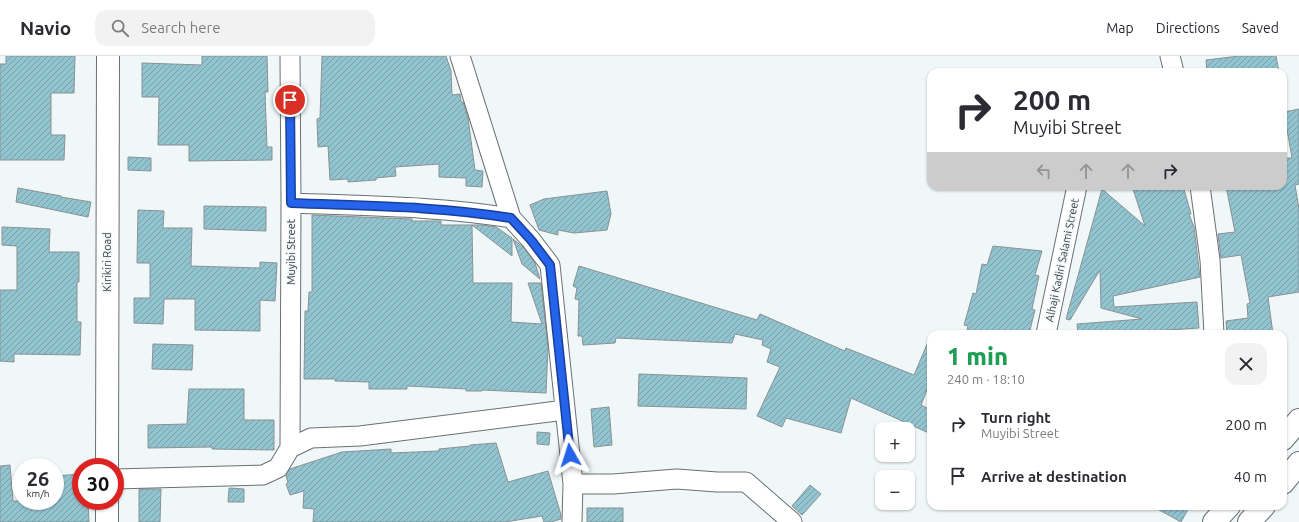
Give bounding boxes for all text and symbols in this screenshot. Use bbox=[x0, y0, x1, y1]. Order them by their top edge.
search box bbox=[95, 10, 375, 46]
text: Navio bbox=[20, 17, 71, 39]
icon: search bbox=[109, 17, 131, 39]
text: Search here bbox=[141, 19, 220, 36]
text: Map bbox=[1106, 20, 1134, 36]
text: Directions bbox=[1156, 20, 1220, 36]
text: Saved bbox=[1242, 20, 1279, 36]
pin bbox=[273, 83, 307, 117]
icon: right bbox=[947, 84, 999, 136]
text: 200 m bbox=[1013, 84, 1091, 115]
icon: arrive bbox=[279, 89, 301, 111]
text: Muyibi Street bbox=[1013, 117, 1121, 137]
icon: left bbox=[1033, 160, 1055, 182]
icon: ahead bbox=[1075, 160, 1097, 182]
icon: ahead bbox=[1117, 160, 1139, 182]
icon: right bbox=[1159, 160, 1181, 182]
street label: Alhaji Kadiri Salami Street bbox=[1043, 196, 1081, 323]
street label: Muyibi Street bbox=[285, 218, 297, 285]
street label: Kirikiri Road bbox=[101, 232, 113, 292]
text: 1 min bbox=[947, 343, 1008, 370]
button: close bbox=[1225, 343, 1267, 385]
text: 240 m · 18:10 bbox=[947, 372, 1025, 386]
text: Turn right bbox=[981, 409, 1051, 426]
icon: right bbox=[947, 413, 969, 435]
text: 200 m bbox=[1225, 416, 1267, 433]
map controls bbox=[875, 422, 915, 510]
button: + bbox=[875, 422, 915, 462]
text: Muyibi Street bbox=[981, 426, 1059, 440]
position arrow bbox=[549, 434, 591, 476]
speed limit sign: 30 bbox=[72, 458, 124, 510]
icon: arrive bbox=[947, 465, 969, 487]
text: 26 bbox=[27, 467, 49, 490]
text: Arrive at destination bbox=[981, 468, 1127, 485]
text: 40 m bbox=[1234, 468, 1267, 485]
button: − bbox=[875, 470, 915, 510]
text: km/h bbox=[26, 488, 50, 499]

